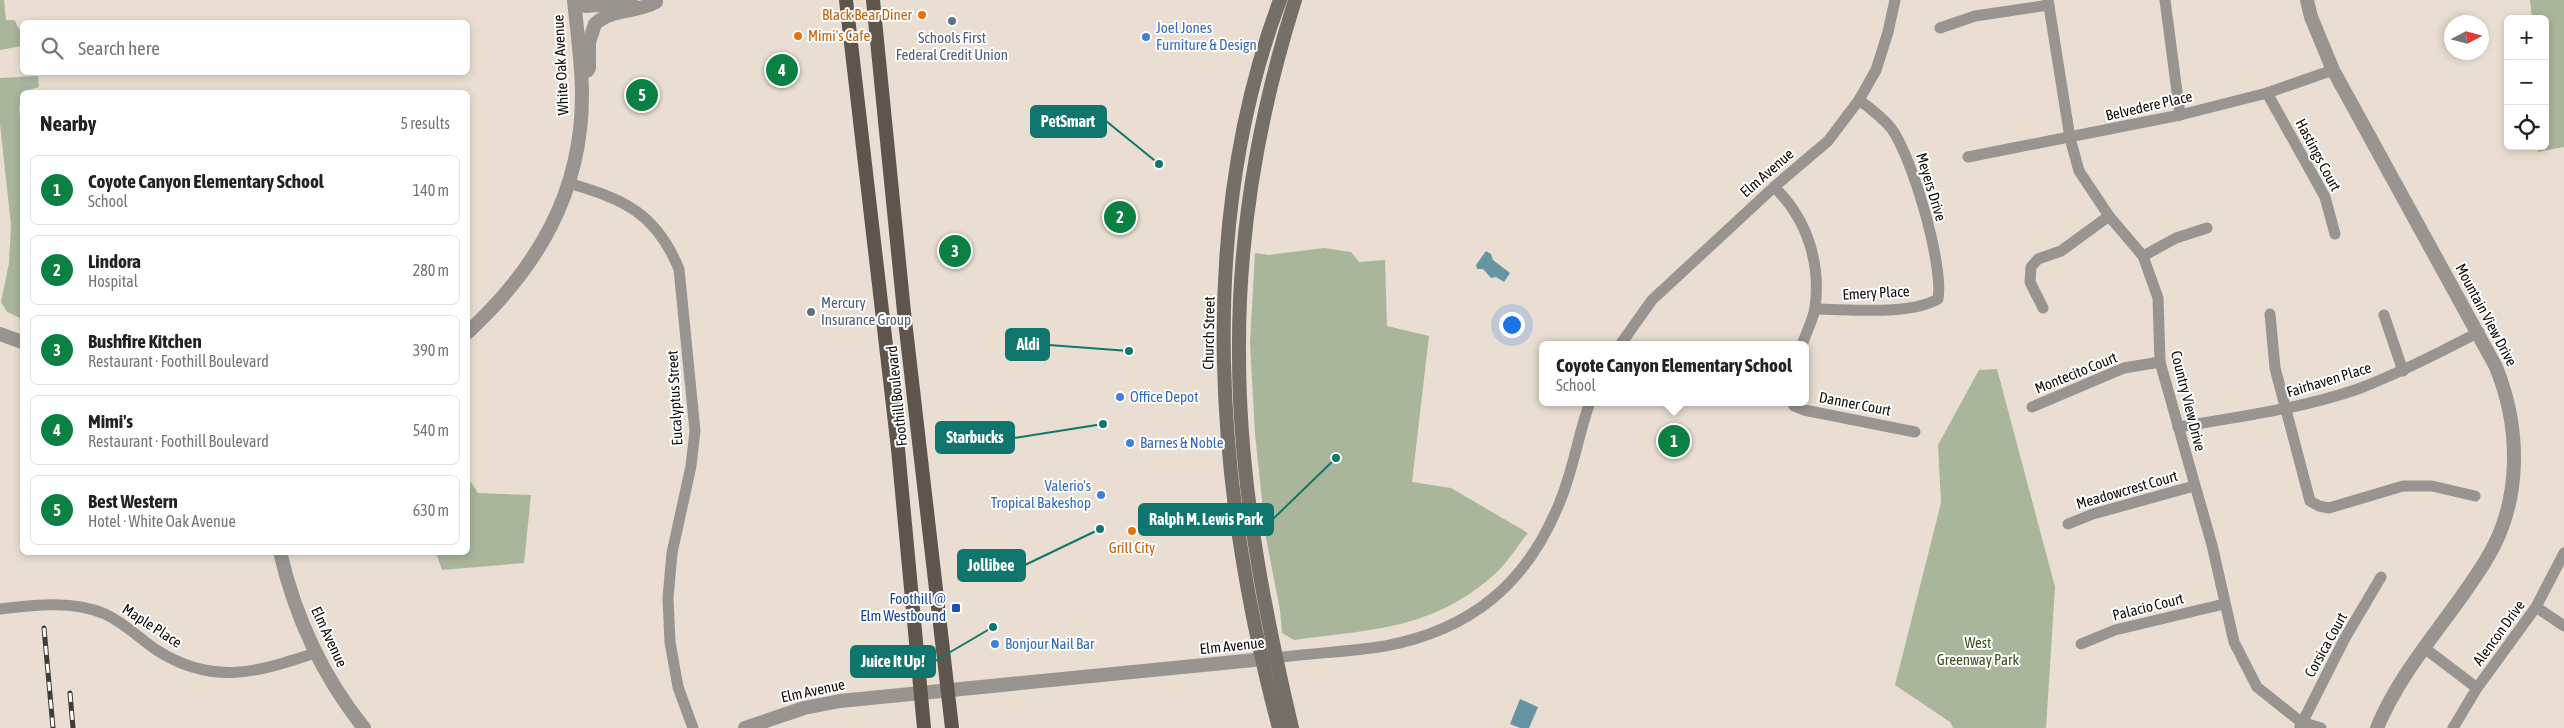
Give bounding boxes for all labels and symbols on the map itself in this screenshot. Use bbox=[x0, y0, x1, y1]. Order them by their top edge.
place label: Black Bear Diner bbox=[822, 6, 913, 23]
marker: Black Bear Diner bbox=[916, 9, 928, 21]
street label: White Oak Avenue bbox=[549, 14, 572, 116]
marker: Schools First Federal Credit Union bbox=[946, 15, 958, 27]
north arrow bbox=[2444, 15, 2489, 60]
place label: Joel Jones Furniture & Design bbox=[1156, 19, 1257, 53]
place label: Mimi's Cafe bbox=[808, 27, 870, 44]
place label: Schools First Federal Credit Union bbox=[896, 29, 1008, 63]
marker: Mimi's Cafe bbox=[792, 30, 804, 42]
marker: Joel Jones Furniture & Design bbox=[1140, 31, 1152, 43]
pin: 4 bbox=[766, 51, 798, 89]
pin: 5 bbox=[626, 76, 658, 114]
street label: Belvedere Place bbox=[2104, 87, 2194, 124]
callout: PetSmart bbox=[1031, 106, 1106, 137]
text: PetSmart bbox=[1041, 112, 1096, 130]
street label: Hastings Court bbox=[2292, 116, 2345, 194]
street label: Elm Avenue bbox=[1737, 145, 1797, 200]
street label: Meyers Drive bbox=[1913, 151, 1950, 223]
pin: 2 bbox=[1104, 198, 1136, 236]
pin: 3 bbox=[939, 232, 971, 270]
street label: Mountain View Drive bbox=[2452, 261, 2521, 369]
street label: Emery Place bbox=[1842, 282, 1910, 303]
place label: Mercury Insurance Group bbox=[821, 294, 911, 328]
street label: Church Street bbox=[1199, 296, 1218, 370]
marker: Mercury Insurance Group bbox=[805, 306, 817, 318]
your location bbox=[1499, 312, 1525, 338]
callout: Aldi bbox=[1006, 329, 1049, 360]
text: Aldi bbox=[1015, 335, 1040, 353]
street label: Foothill Boulevard bbox=[883, 345, 910, 447]
street label: Montecito Court bbox=[2032, 348, 2119, 397]
street label: Country View Drive bbox=[2168, 349, 2209, 453]
street label: Eucalyptus Street bbox=[664, 350, 685, 446]
street label: Fairhaven Place bbox=[2284, 359, 2373, 400]
place label: Office Depot bbox=[1130, 388, 1198, 405]
street label: Danner Court bbox=[1818, 388, 1892, 419]
marker: Office Depot bbox=[1114, 391, 1126, 403]
callout: Starbucks bbox=[936, 422, 1014, 453]
pin: 1 bbox=[1658, 422, 1690, 460]
text: Starbucks bbox=[946, 428, 1004, 446]
place label: Barnes & Noble bbox=[1140, 434, 1224, 451]
marker: Barnes & Noble bbox=[1124, 437, 1136, 449]
street label: Meadowcrest Court bbox=[2074, 467, 2180, 512]
place label: Valerio's Tropical Bakeshop bbox=[991, 477, 1091, 511]
marker: Valerio's Tropical Bakeshop bbox=[1095, 489, 1107, 501]
callout: Ralph M. Lewis Park bbox=[1139, 504, 1273, 535]
text: Ralph M. Lewis Park bbox=[1149, 510, 1264, 528]
marker: Grill City bbox=[1126, 525, 1138, 537]
place label: Grill City bbox=[1109, 539, 1155, 556]
callout: Jollibee bbox=[958, 550, 1025, 581]
text: Jollibee bbox=[967, 556, 1014, 574]
street label: Palacio Court bbox=[2111, 589, 2185, 624]
place label: Foothill @ Elm Westbound bbox=[860, 590, 946, 624]
street label: Alencon Drive bbox=[2469, 597, 2528, 669]
street label: Maple Place bbox=[119, 600, 185, 651]
marker: Foothill @ Elm Westbound bbox=[950, 602, 962, 614]
street label: Elm Avenue bbox=[308, 604, 351, 670]
street label: Corsica Court bbox=[2301, 609, 2350, 680]
street label: Elm Avenue bbox=[1199, 634, 1265, 657]
park label: West Greenway Park bbox=[1937, 634, 2020, 668]
place label: Bonjour Nail Bar bbox=[1005, 635, 1095, 652]
marker: Bonjour Nail Bar bbox=[989, 638, 1001, 650]
callout: Juice It Up! bbox=[851, 646, 935, 677]
text: Juice It Up! bbox=[860, 652, 925, 670]
street label: Elm Avenue bbox=[779, 675, 847, 706]

